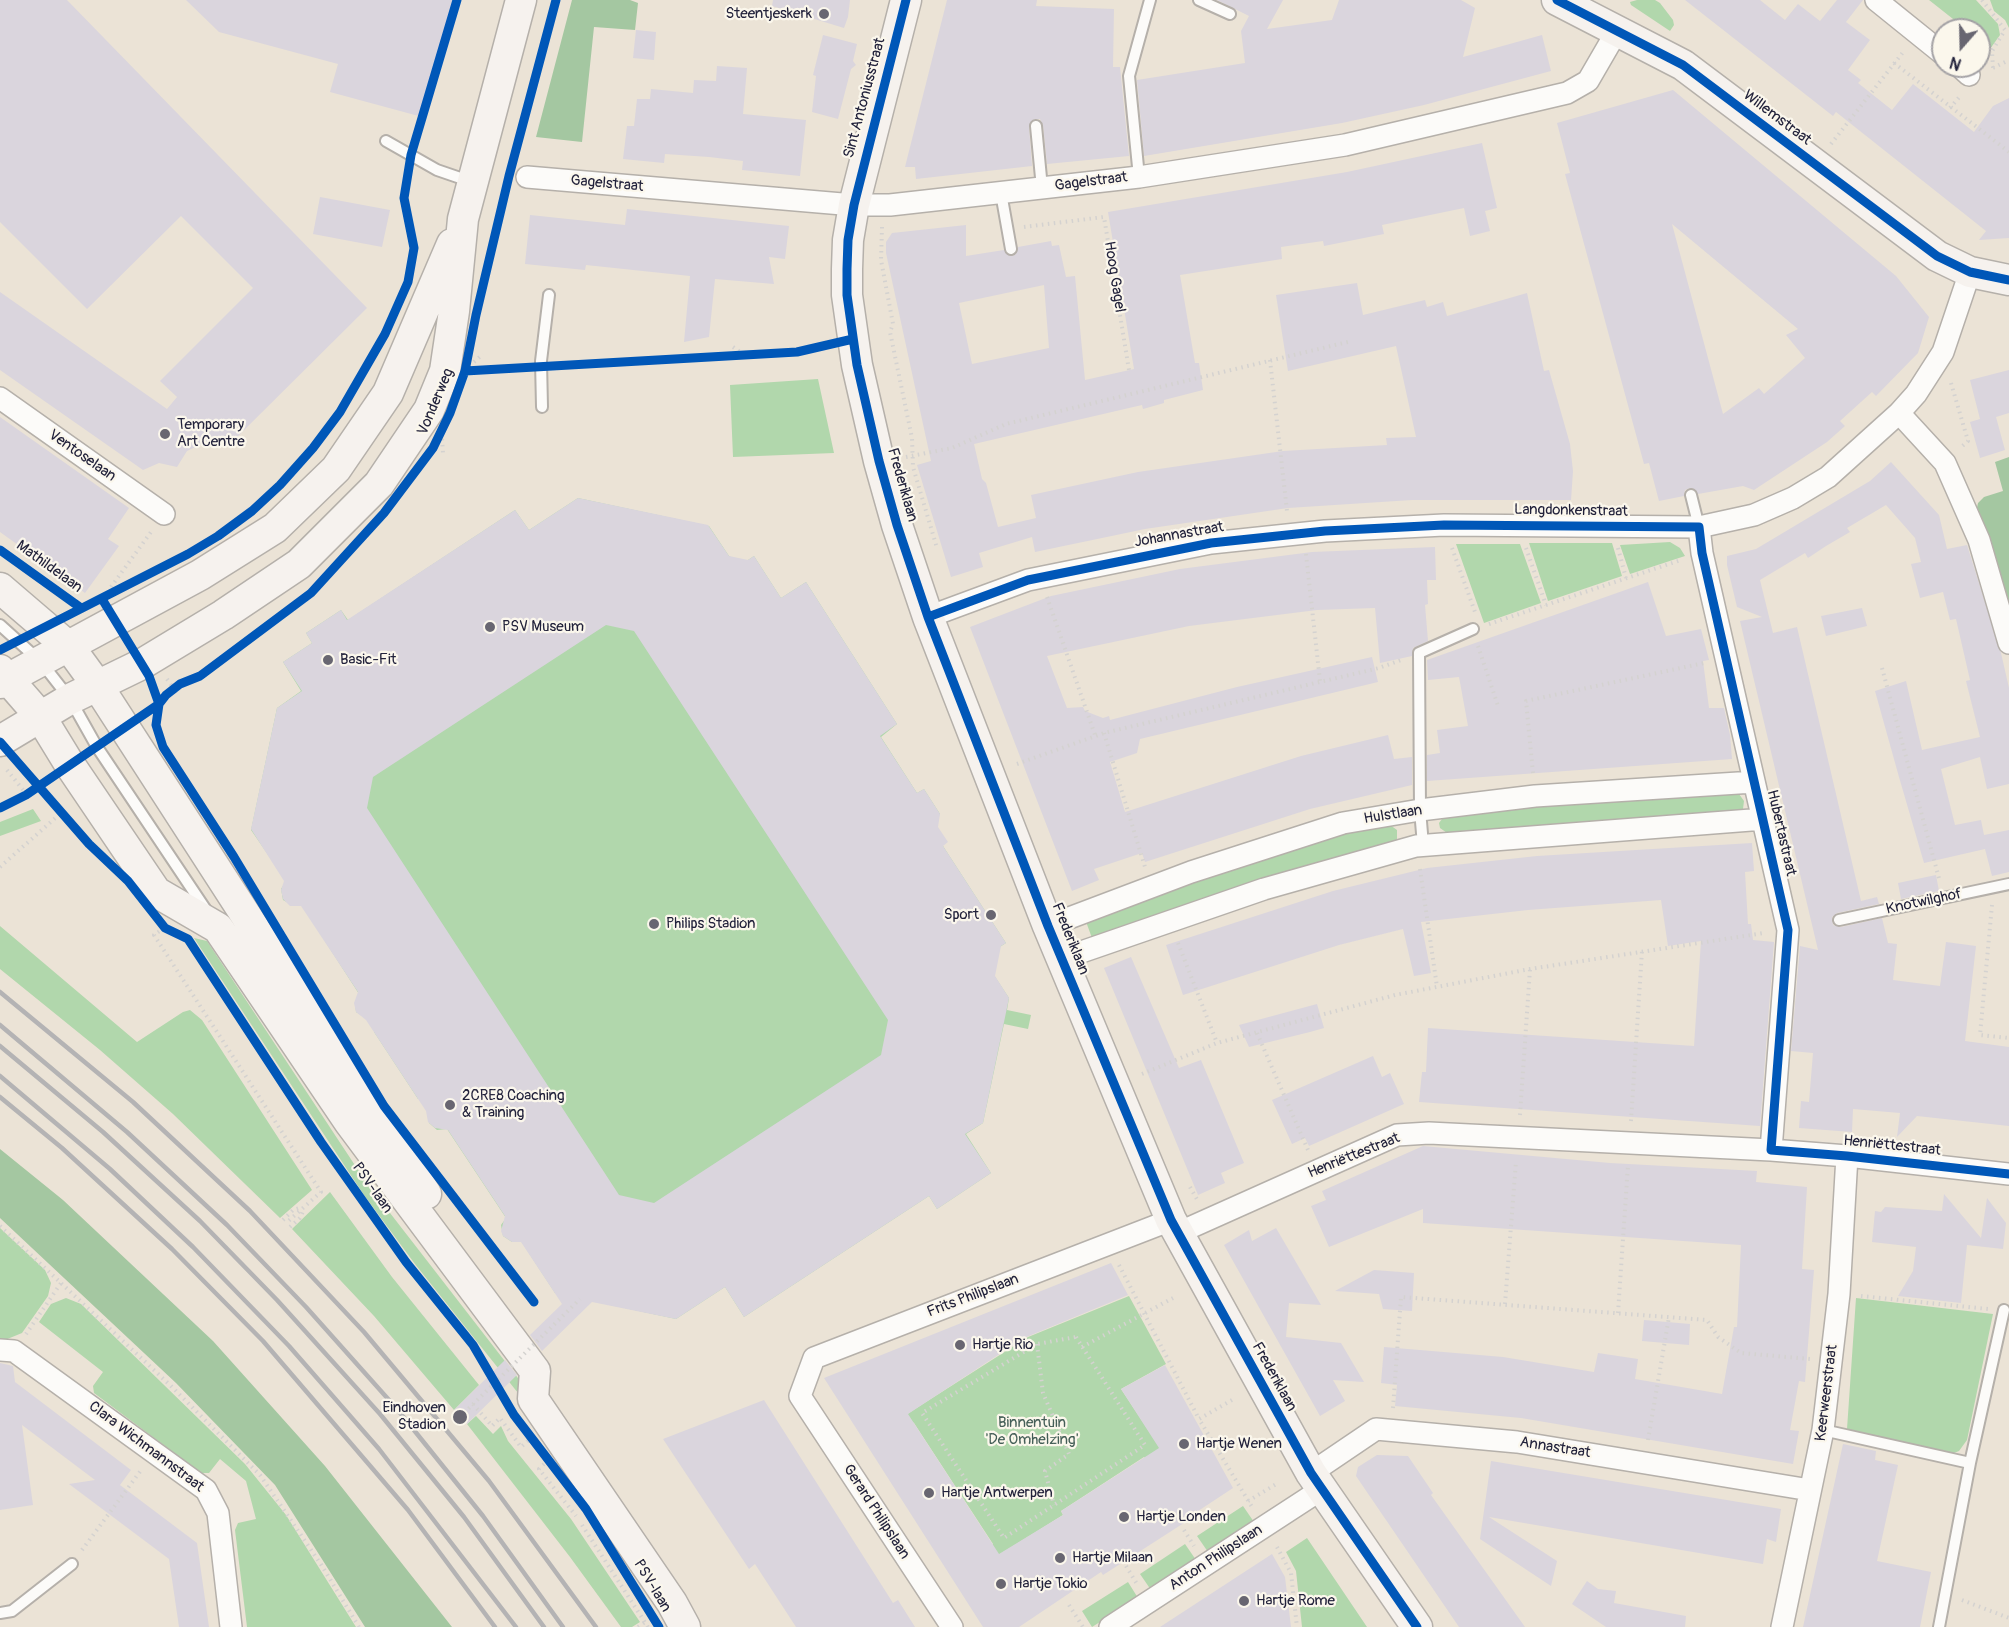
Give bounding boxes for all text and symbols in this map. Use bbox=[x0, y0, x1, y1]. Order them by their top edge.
place label: Steentjeskerk bbox=[726, 5, 812, 23]
marker: Steentjeskerk bbox=[817, 7, 831, 21]
north arrow bbox=[1931, 18, 1991, 78]
street label: Sint Antoniusstraat bbox=[840, 36, 890, 160]
text: N bbox=[1947, 52, 1964, 74]
street label: Willemstraat bbox=[1739, 87, 1815, 149]
street label: Gagelstraat bbox=[1054, 169, 1128, 195]
street label: Gagelstraat bbox=[570, 172, 644, 196]
street label: Hoog Gagel bbox=[1099, 240, 1129, 314]
street label: Vonderweg bbox=[414, 366, 458, 438]
place label: Temporary Art Centre bbox=[177, 416, 245, 451]
street label: Ventoselaan bbox=[45, 426, 119, 486]
marker: Temporary Art Centre bbox=[158, 427, 172, 441]
street label: Frederiklaan bbox=[883, 446, 921, 524]
street label: Langdonkenstraat bbox=[1514, 501, 1628, 521]
street label: Johannastraat bbox=[1133, 518, 1225, 552]
street label: Mathildelaan bbox=[12, 537, 86, 597]
place label: PSV Museum bbox=[502, 618, 584, 636]
marker: PSV Museum bbox=[483, 620, 497, 634]
place label: Basic-Fit bbox=[340, 651, 397, 669]
marker: Basic-Fit bbox=[321, 653, 335, 667]
street label: Hubertastraat bbox=[1762, 788, 1800, 878]
street label: Hulstlaan bbox=[1362, 802, 1424, 828]
street label: Knotwilghof bbox=[1884, 885, 1964, 919]
street label: Frederiklaan bbox=[1047, 900, 1093, 978]
place label: Sport bbox=[944, 906, 979, 924]
marker: Sport bbox=[984, 908, 998, 922]
place label: Philips Stadion bbox=[666, 915, 756, 933]
marker: Philips Stadion bbox=[647, 917, 661, 931]
place label: 2CRE8 Coaching & Training bbox=[462, 1087, 565, 1122]
marker: 2CRE8 Coaching & Training bbox=[443, 1098, 457, 1112]
street label: Henriëttestraat bbox=[1305, 1129, 1403, 1183]
street label: Henriëttestraat bbox=[1843, 1132, 1941, 1160]
street label: PSV-laan bbox=[348, 1159, 396, 1217]
street label: Frits Philipslaan bbox=[925, 1270, 1021, 1322]
place label: Hartje Rio bbox=[972, 1336, 1033, 1354]
marker: Hartje Rio bbox=[953, 1338, 967, 1352]
street label: Frederiklaan bbox=[1248, 1339, 1300, 1415]
street label: Keerweerstraat bbox=[1812, 1344, 1842, 1442]
street label: Clara Wichmannstraat bbox=[85, 1398, 207, 1496]
place label: Eindhoven Stadion bbox=[382, 1399, 446, 1434]
marker: Eindhoven Stadion bbox=[451, 1408, 469, 1426]
park label: Binnentuin 'De Omhelzing' bbox=[985, 1414, 1079, 1449]
street label: Annastraat bbox=[1518, 1434, 1592, 1462]
place label: Hartje Wenen bbox=[1196, 1435, 1282, 1453]
marker: Hartje Wenen bbox=[1177, 1437, 1191, 1451]
street label: Gerard Philipslaan bbox=[839, 1461, 913, 1563]
place label: Hartje Antwerpen bbox=[941, 1484, 1053, 1502]
marker: Hartje Antwerpen bbox=[922, 1486, 936, 1500]
place label: Hartje Londen bbox=[1136, 1508, 1226, 1526]
marker: Hartje Londen bbox=[1117, 1510, 1131, 1524]
street label: Anton Philipslaan bbox=[1166, 1521, 1266, 1595]
place label: Hartje Milaan bbox=[1072, 1549, 1153, 1567]
marker: Hartje Milaan bbox=[1053, 1551, 1067, 1565]
street label: PSV-laan bbox=[629, 1557, 675, 1615]
place label: Hartje Tokio bbox=[1013, 1575, 1088, 1593]
marker: Hartje Tokio bbox=[994, 1577, 1008, 1591]
place label: Hartje Rome bbox=[1256, 1592, 1335, 1610]
marker: Hartje Rome bbox=[1237, 1594, 1251, 1608]

